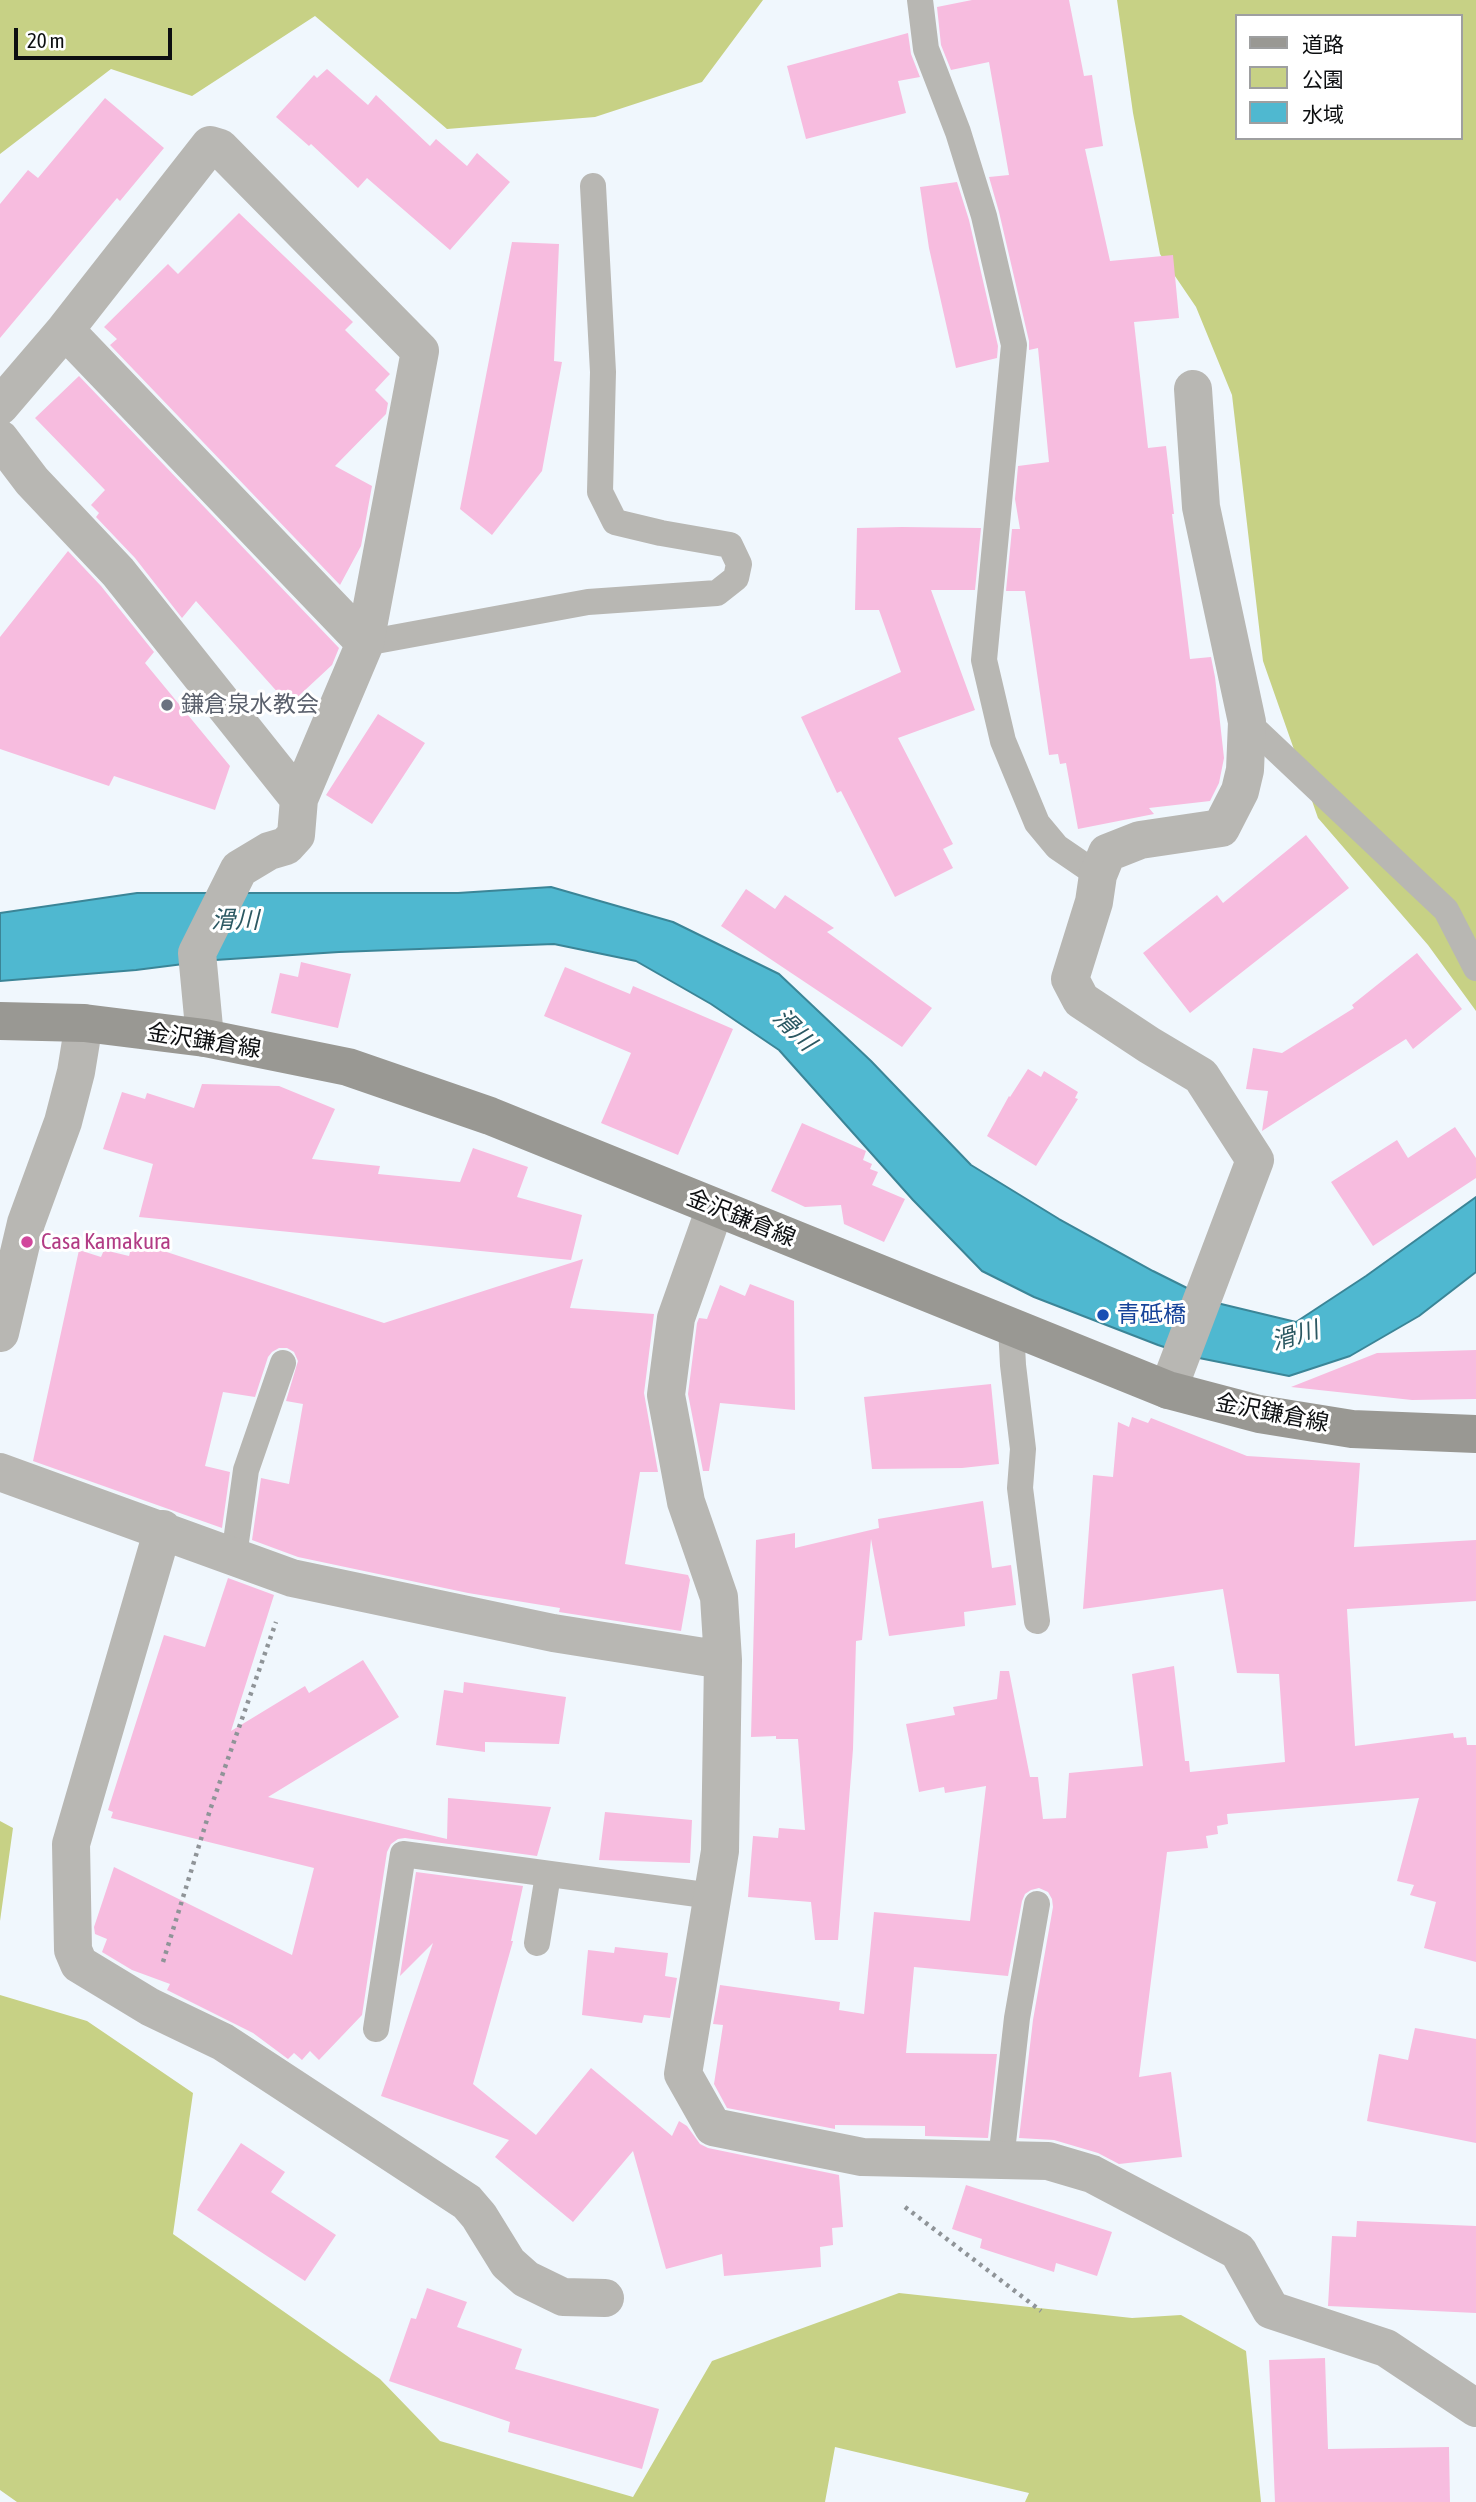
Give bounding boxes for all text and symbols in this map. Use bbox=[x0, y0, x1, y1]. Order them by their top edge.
scale bar bbox=[18, 14, 175, 58]
legend bbox=[1234, 14, 1462, 140]
text: 20 m bbox=[27, 28, 65, 52]
text: 道路 bbox=[1302, 32, 1344, 56]
text: 公園 bbox=[1302, 67, 1344, 91]
text: 水域 bbox=[1302, 102, 1344, 126]
place label: 鎌倉泉水教会 bbox=[181, 691, 319, 719]
marker: 鎌倉泉水教会 bbox=[159, 697, 175, 713]
water label: 滑川 bbox=[211, 906, 259, 934]
water label: 滑川 bbox=[767, 1003, 821, 1057]
street label: 金沢鎌倉線 bbox=[145, 1018, 263, 1064]
street label: 金沢鎌倉線 bbox=[683, 1184, 799, 1252]
place label: Casa Kamakura bbox=[41, 1228, 171, 1256]
marker: Casa Kamakura bbox=[19, 1234, 35, 1250]
place label: 青砥橋 bbox=[1117, 1301, 1186, 1329]
marker: 青砥橋 bbox=[1095, 1307, 1111, 1323]
water label: 滑川 bbox=[1268, 1316, 1322, 1356]
street label: 金沢鎌倉線 bbox=[1213, 1388, 1331, 1438]

